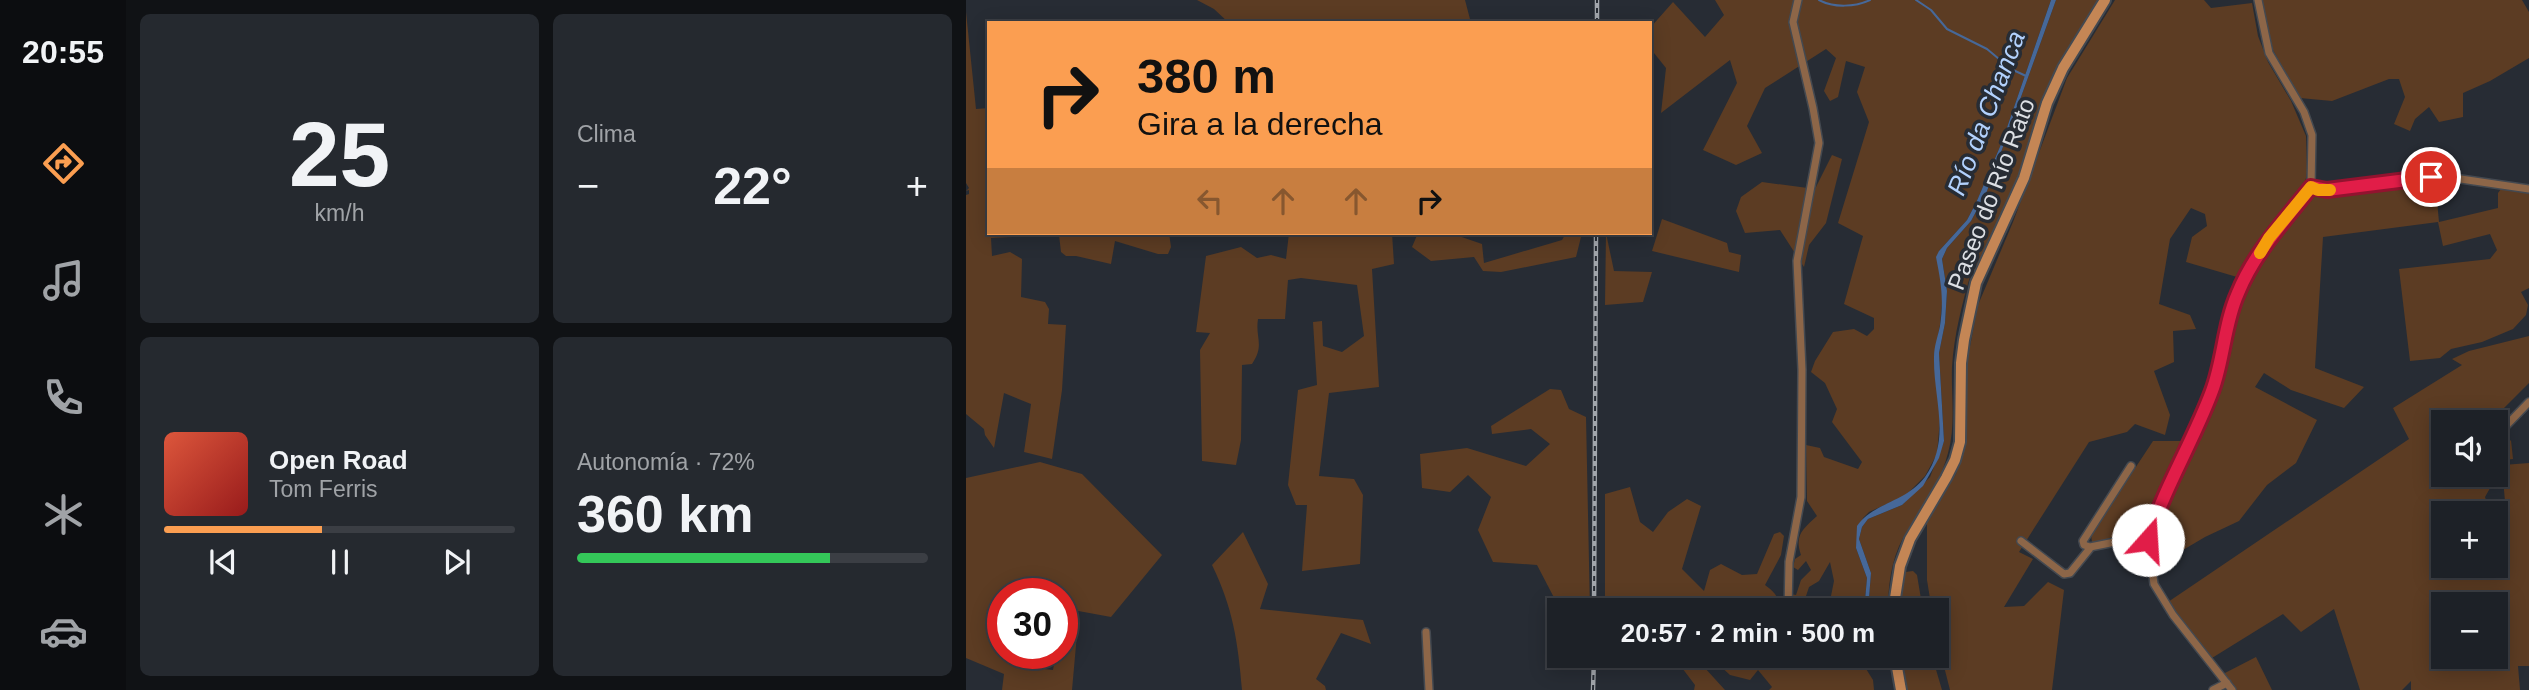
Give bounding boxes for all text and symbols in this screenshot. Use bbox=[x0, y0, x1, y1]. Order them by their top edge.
water label: Río da Chanca bbox=[1941, 27, 2031, 199]
text: 20:55 bbox=[22, 34, 104, 70]
icon: right bbox=[1022, 49, 1113, 140]
text: 380 m bbox=[1137, 49, 1276, 103]
street label: Paseo do Río Rato bbox=[1942, 94, 2040, 294]
text: 25 bbox=[289, 104, 390, 205]
text: Gira a la derecha bbox=[1137, 106, 1382, 142]
text: Clima bbox=[577, 121, 636, 147]
icon: directions bbox=[39, 139, 88, 188]
pin bbox=[2401, 147, 2461, 207]
text: 22° bbox=[713, 157, 792, 215]
icon: arrive bbox=[2412, 158, 2450, 196]
text: − bbox=[577, 165, 599, 207]
text: + bbox=[906, 165, 928, 207]
icon: left bbox=[1191, 182, 1229, 220]
icon: ahead bbox=[1264, 182, 1302, 220]
icon: ahead bbox=[1337, 182, 1375, 220]
icon: right bbox=[1410, 182, 1448, 220]
text: km/h bbox=[315, 200, 364, 226]
icon: music bbox=[39, 256, 88, 305]
icon: phone bbox=[39, 373, 88, 422]
map controls bbox=[2431, 410, 2508, 669]
button: sound bbox=[2431, 410, 2508, 487]
text: Open Road bbox=[269, 445, 408, 475]
text: Autonomía · 72% bbox=[577, 449, 755, 475]
text: Tom Ferris bbox=[269, 476, 378, 502]
text: 360 km bbox=[577, 485, 753, 543]
icon: climate bbox=[39, 490, 88, 539]
button: + bbox=[2431, 501, 2508, 578]
position arrow bbox=[2111, 503, 2185, 577]
icon: previous bbox=[204, 543, 242, 581]
icon: pause bbox=[321, 543, 359, 581]
icon: next bbox=[438, 543, 476, 581]
speed limit sign: 30 bbox=[987, 578, 1078, 669]
button: − bbox=[2431, 592, 2508, 669]
icon: car bbox=[39, 607, 88, 656]
text: 20:57 · 2 min · 500 m bbox=[1621, 618, 1875, 648]

